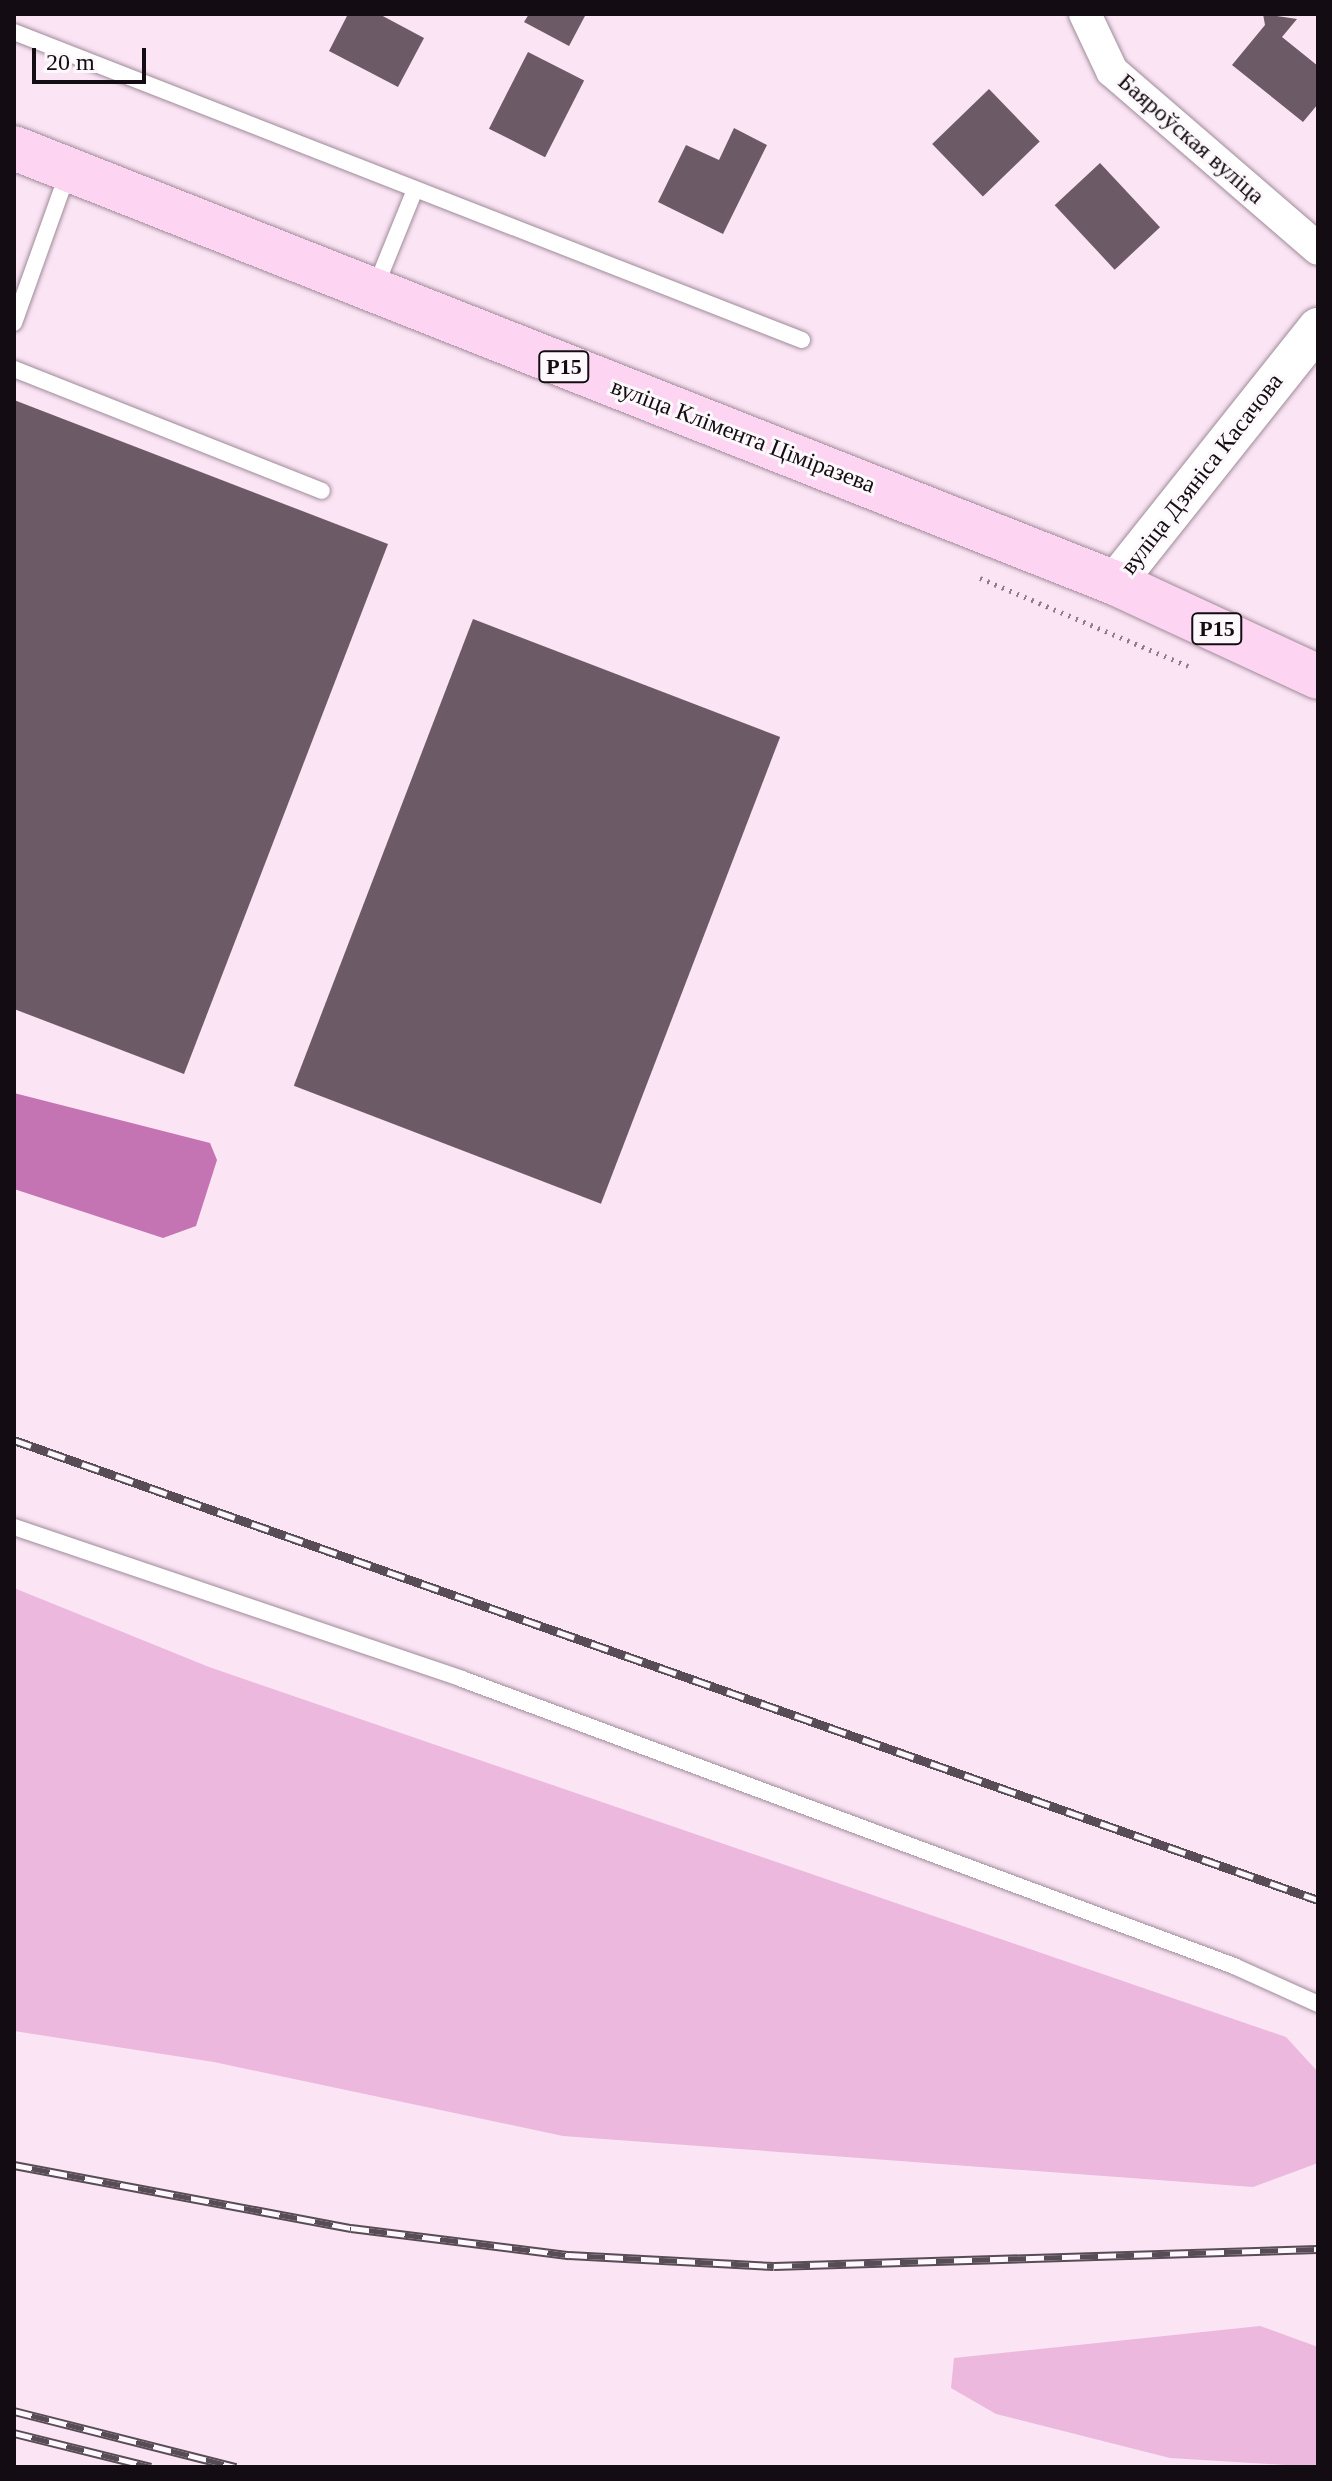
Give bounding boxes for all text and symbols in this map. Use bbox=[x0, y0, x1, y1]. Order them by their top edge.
scale bar bbox=[36, 32, 150, 82]
text: 20 m bbox=[46, 49, 95, 75]
street label: Баяроўская вуліца bbox=[1112, 68, 1270, 210]
road number: Р15 bbox=[538, 349, 590, 385]
street label: вуліца Дзяніса Касачова bbox=[1115, 368, 1289, 580]
street label: вуліца Клімента Ціміразева bbox=[607, 372, 879, 500]
road number: Р15 bbox=[1191, 611, 1243, 647]

